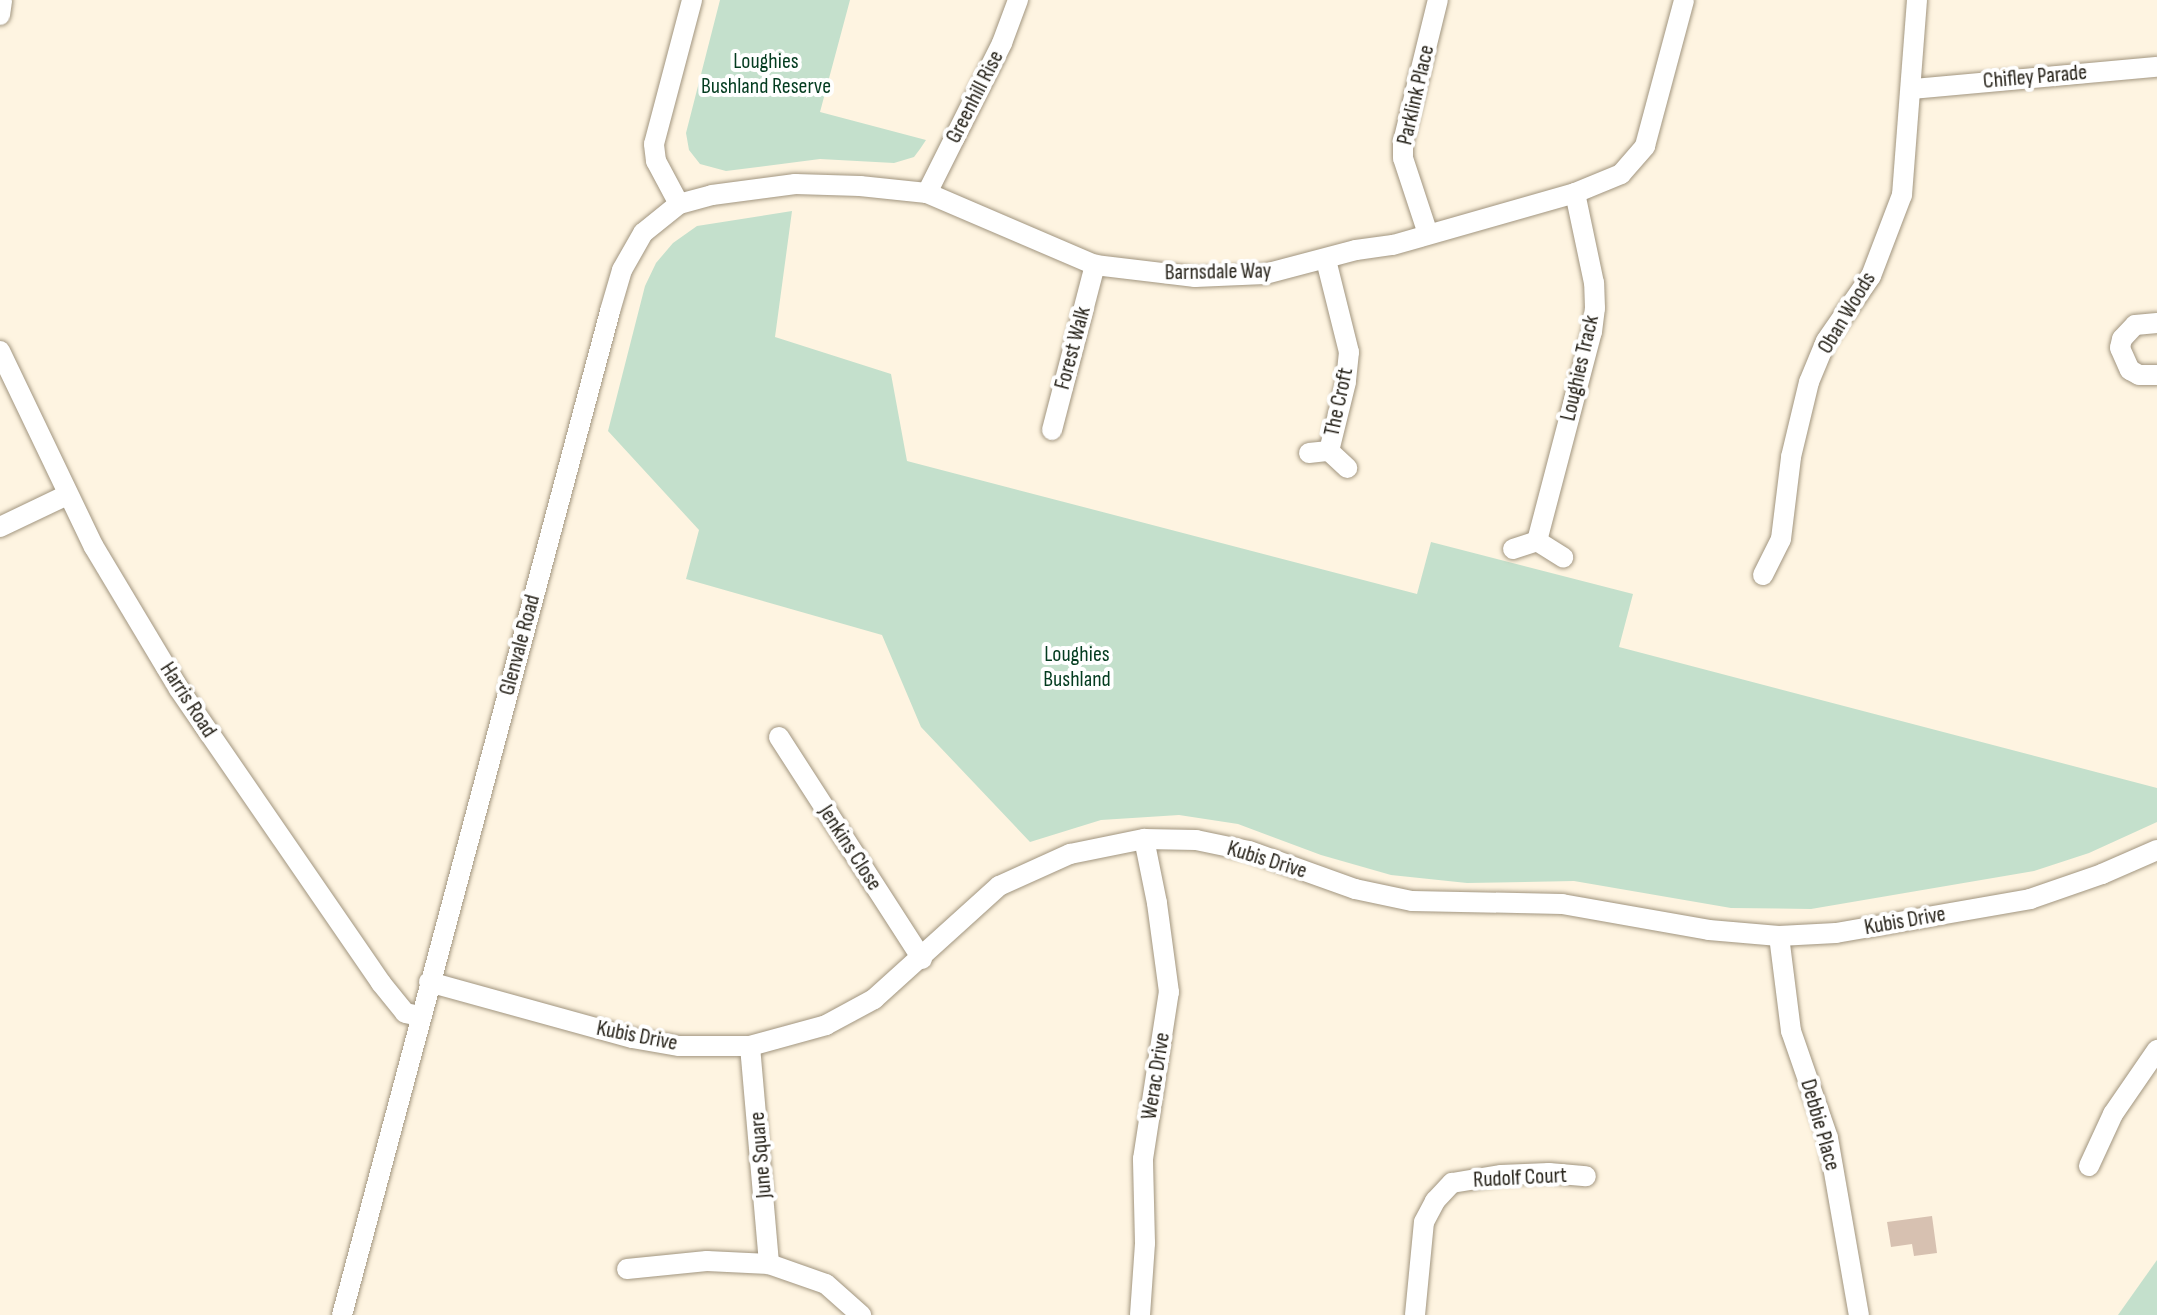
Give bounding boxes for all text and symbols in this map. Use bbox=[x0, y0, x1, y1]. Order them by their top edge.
street label: Parklink Place bbox=[1392, 43, 1440, 147]
street label: Greenhill Rise bbox=[940, 46, 1010, 148]
park label: Loughies Bushland Reserve bbox=[701, 48, 831, 100]
street label: Chifley Parade bbox=[1982, 59, 2088, 95]
street label: Barnsdale Way bbox=[1164, 258, 1272, 286]
street label: Oban Woods bbox=[1812, 267, 1882, 359]
street label: Forest Walk bbox=[1049, 304, 1097, 392]
street label: Loughies Track bbox=[1555, 313, 1605, 423]
street label: The Croft bbox=[1319, 365, 1359, 439]
street label: Glenvale Road bbox=[494, 592, 546, 698]
park label: Loughies Bushland bbox=[1043, 641, 1111, 692]
street label: Harris Road bbox=[154, 657, 222, 743]
street label: Jenkins Close bbox=[813, 800, 887, 896]
street label: Kubis Drive bbox=[1224, 835, 1310, 885]
street label: Kubis Drive bbox=[1862, 901, 1948, 941]
street label: Kubis Drive bbox=[594, 1015, 680, 1057]
street label: Werac Drive bbox=[1136, 1031, 1176, 1121]
street label: Debbie Place bbox=[1794, 1076, 1846, 1174]
street label: June Square bbox=[744, 1111, 778, 1199]
street label: Rudolf Court bbox=[1473, 1162, 1567, 1194]

